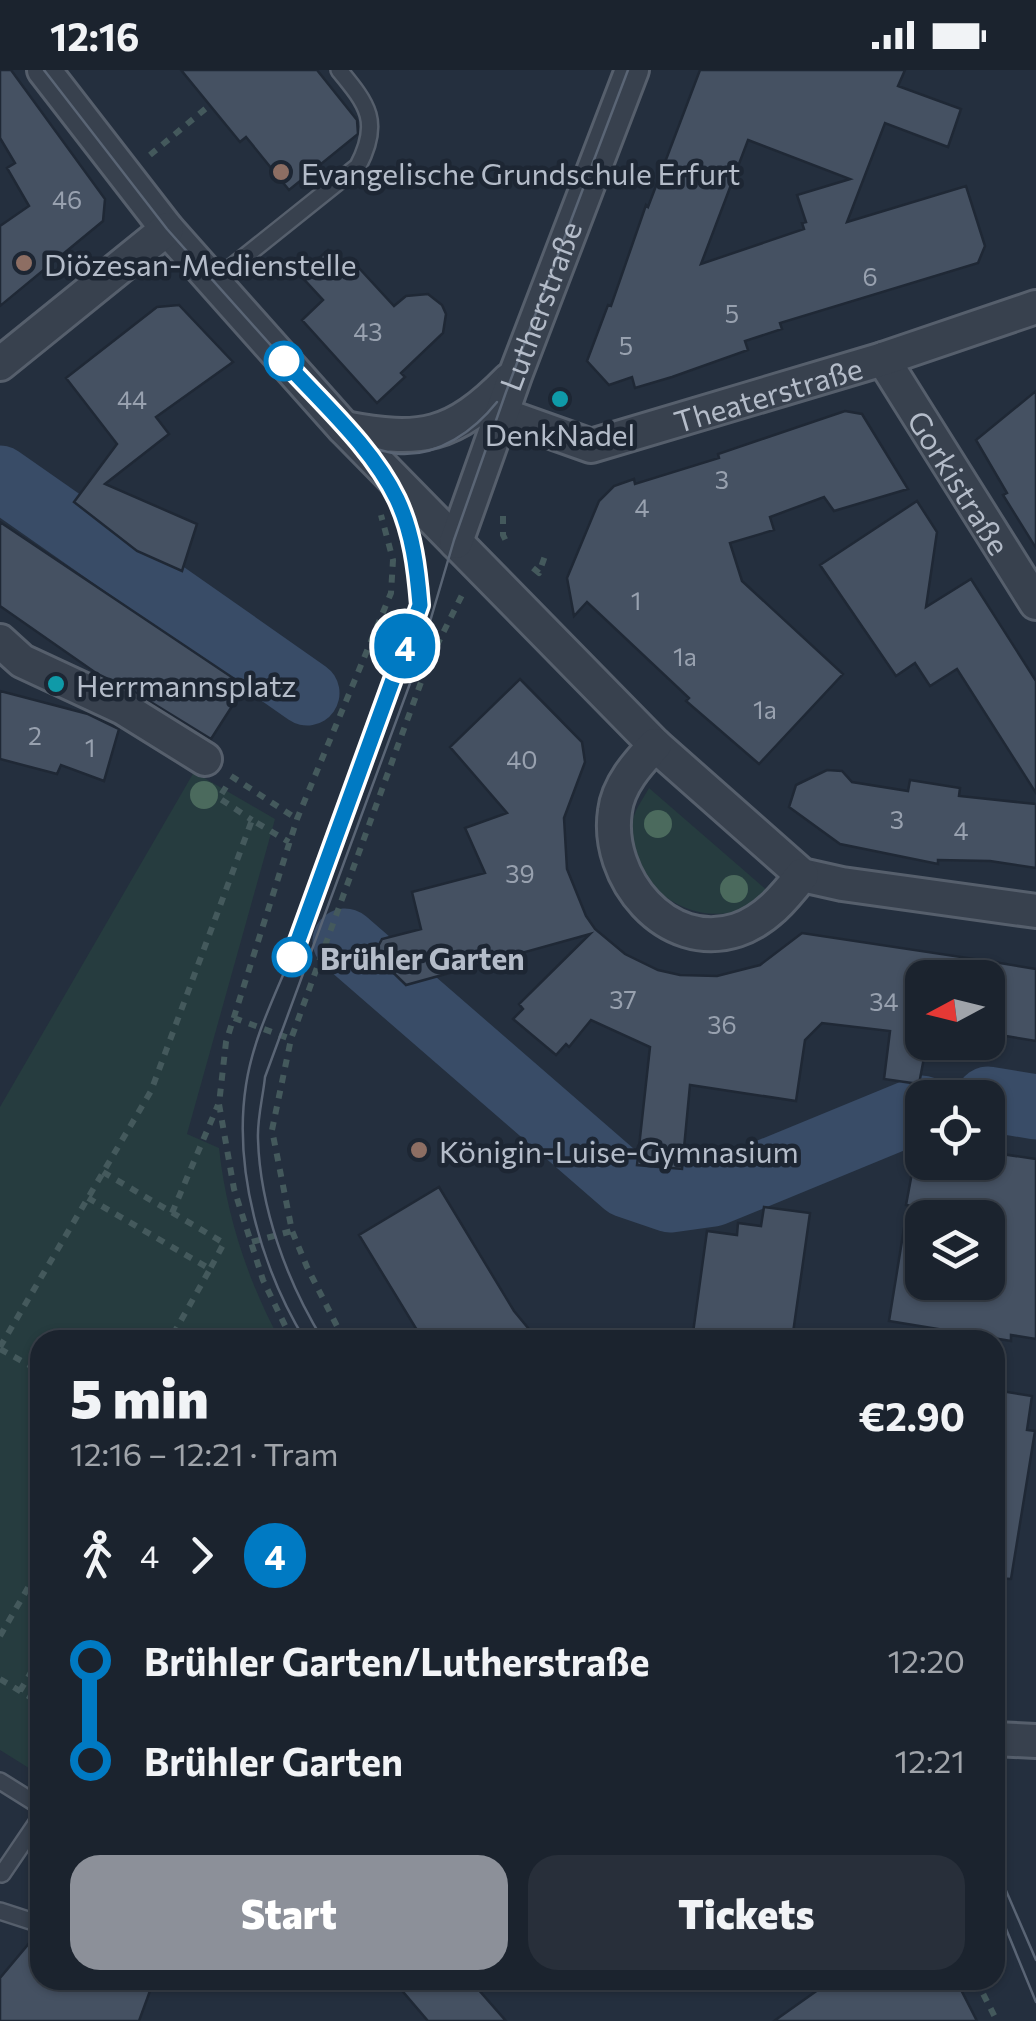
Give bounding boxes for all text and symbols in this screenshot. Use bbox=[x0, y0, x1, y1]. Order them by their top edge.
text: 12:16 bbox=[50, 12, 140, 59]
place label: Evangelische Grundschule Erfurt bbox=[301, 154, 740, 191]
marker: Evangelische Grundschule Erfurt bbox=[270, 161, 292, 183]
house number: 46 bbox=[52, 184, 82, 214]
street label: Lutherstraße bbox=[490, 216, 588, 395]
place label: Diözesan-Medienstelle bbox=[44, 245, 357, 282]
marker: Diözesan-Medienstelle bbox=[13, 252, 35, 274]
house number: 6 bbox=[862, 261, 878, 291]
house number: 5 bbox=[725, 298, 739, 328]
house number: 43 bbox=[353, 316, 383, 346]
house number: 5 bbox=[619, 330, 633, 360]
unlabelled marker bbox=[265, 342, 303, 380]
street label: Theaterstraße bbox=[669, 348, 866, 439]
house number: 44 bbox=[117, 384, 147, 414]
marker: DenkNadel bbox=[549, 388, 571, 410]
street label: Gorkistraße bbox=[901, 403, 1019, 561]
place label: DenkNadel bbox=[485, 415, 635, 452]
house number: 3 bbox=[715, 464, 729, 494]
house number: 4 bbox=[634, 492, 650, 522]
house number: 1 bbox=[631, 585, 641, 615]
line badge: 4 bbox=[372, 614, 438, 678]
text: 4 bbox=[394, 625, 416, 668]
house number: 1a bbox=[673, 641, 697, 671]
place label: Herrmannsplatz bbox=[76, 666, 296, 703]
marker: Herrmannsplatz bbox=[45, 673, 67, 695]
house number: 1a bbox=[753, 694, 777, 724]
house number: 2 bbox=[28, 720, 42, 750]
house number: 1 bbox=[85, 732, 95, 762]
house number: 40 bbox=[506, 744, 538, 774]
house number: 3 bbox=[890, 804, 904, 834]
house number: 4 bbox=[953, 815, 969, 845]
house number: 39 bbox=[505, 858, 535, 888]
marker: Brühler Garten bbox=[273, 938, 311, 976]
place label: Brühler Garten bbox=[320, 939, 525, 976]
north arrow bbox=[905, 960, 1005, 1060]
map controls bbox=[905, 960, 1005, 1300]
house number: 37 bbox=[609, 984, 637, 1014]
house number: 34 bbox=[869, 986, 899, 1016]
house number: 36 bbox=[707, 1009, 737, 1039]
button: locate bbox=[905, 1080, 1005, 1180]
place label: Königin-Luise-Gymnasium bbox=[439, 1132, 799, 1169]
marker: Königin-Luise-Gymnasium bbox=[408, 1139, 430, 1161]
button: layers bbox=[905, 1200, 1005, 1300]
text: 5 min bbox=[70, 1362, 209, 1429]
text: €2.90 bbox=[858, 1392, 965, 1439]
text: 12:16 – 12:21 · Tram bbox=[70, 1433, 338, 1473]
icon: walk bbox=[70, 1528, 125, 1583]
icon: forward bbox=[174, 1528, 229, 1583]
text: 4 bbox=[264, 1534, 286, 1577]
text: 4 bbox=[140, 1535, 159, 1575]
text: Brühler Garten/Lutherstraße bbox=[144, 1637, 649, 1684]
text: 12:20 bbox=[887, 1640, 965, 1680]
text: Brühler Garten bbox=[144, 1737, 403, 1784]
text: 12:21 bbox=[895, 1740, 965, 1780]
button: Start bbox=[70, 1855, 508, 1970]
button: Tickets bbox=[528, 1855, 965, 1970]

